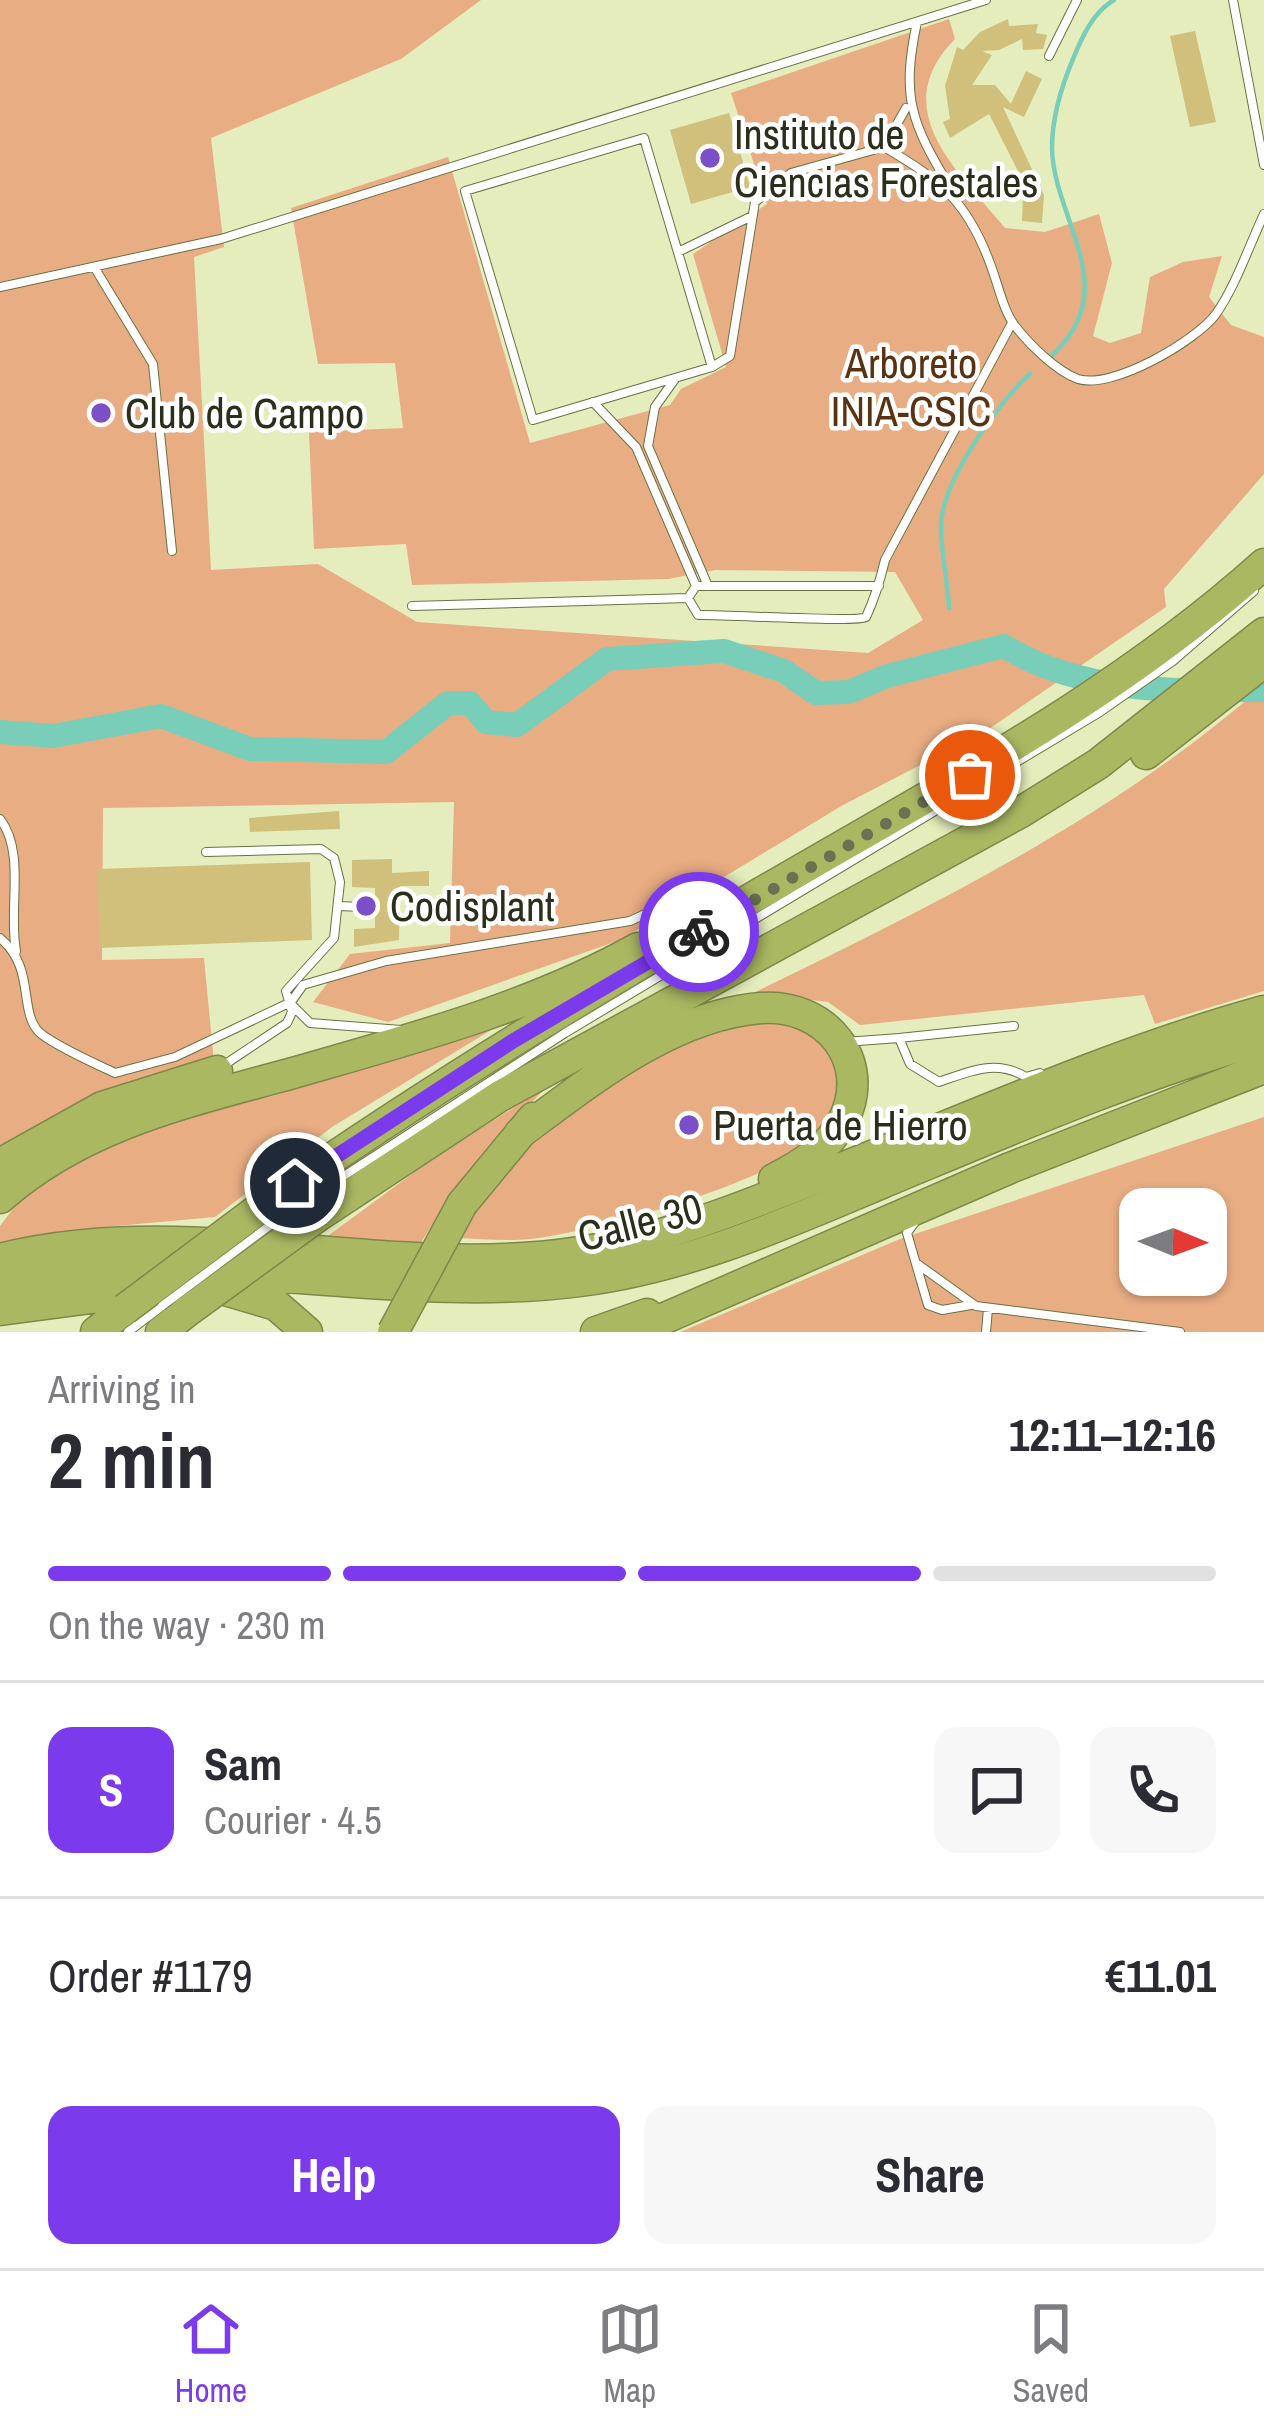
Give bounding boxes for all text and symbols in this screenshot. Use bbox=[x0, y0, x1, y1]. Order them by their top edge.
place label: Instituto de Ciencias Forestales bbox=[734, 106, 1039, 210]
marker: Instituto de Ciencias Forestales bbox=[697, 145, 723, 171]
park label: Arboreto INIA-CSIC bbox=[831, 335, 991, 439]
place label: Club de Campo bbox=[125, 385, 364, 441]
marker: Club de Campo bbox=[88, 400, 114, 426]
pin bbox=[919, 724, 1021, 826]
icon: bag bbox=[937, 742, 1003, 808]
courier bbox=[639, 872, 759, 992]
place label: Codisplant bbox=[390, 878, 555, 934]
marker: Codisplant bbox=[353, 893, 379, 919]
icon: bike bbox=[666, 899, 732, 965]
place label: Puerta de Hierro bbox=[713, 1097, 968, 1153]
marker: Puerta de Hierro bbox=[676, 1112, 702, 1138]
pin bbox=[244, 1132, 346, 1234]
icon: home bbox=[262, 1150, 328, 1216]
street label: Calle 30 bbox=[572, 1180, 708, 1264]
north arrow bbox=[1119, 1188, 1227, 1296]
map controls bbox=[1119, 1188, 1227, 1296]
text: Arriving in bbox=[48, 1363, 196, 1415]
text: 12:11–12:16 bbox=[1009, 1404, 1216, 1465]
text: 2 min bbox=[48, 1407, 215, 1512]
text: On the way · 230 m bbox=[48, 1599, 325, 1651]
button: chat bbox=[934, 1727, 1060, 1853]
button: phone bbox=[1090, 1727, 1216, 1853]
text: Sam bbox=[204, 1733, 282, 1794]
text: S bbox=[99, 1759, 123, 1820]
text: Courier · 4.5 bbox=[204, 1794, 382, 1846]
text: Order #1179 bbox=[48, 1945, 252, 2006]
text: €11.01 bbox=[1105, 1945, 1216, 2006]
button: Help bbox=[48, 2106, 620, 2244]
button: Share bbox=[644, 2106, 1216, 2244]
tab: Home bbox=[175, 2296, 247, 2412]
tab: Map bbox=[597, 2296, 663, 2412]
tab: Saved bbox=[1012, 2296, 1089, 2412]

